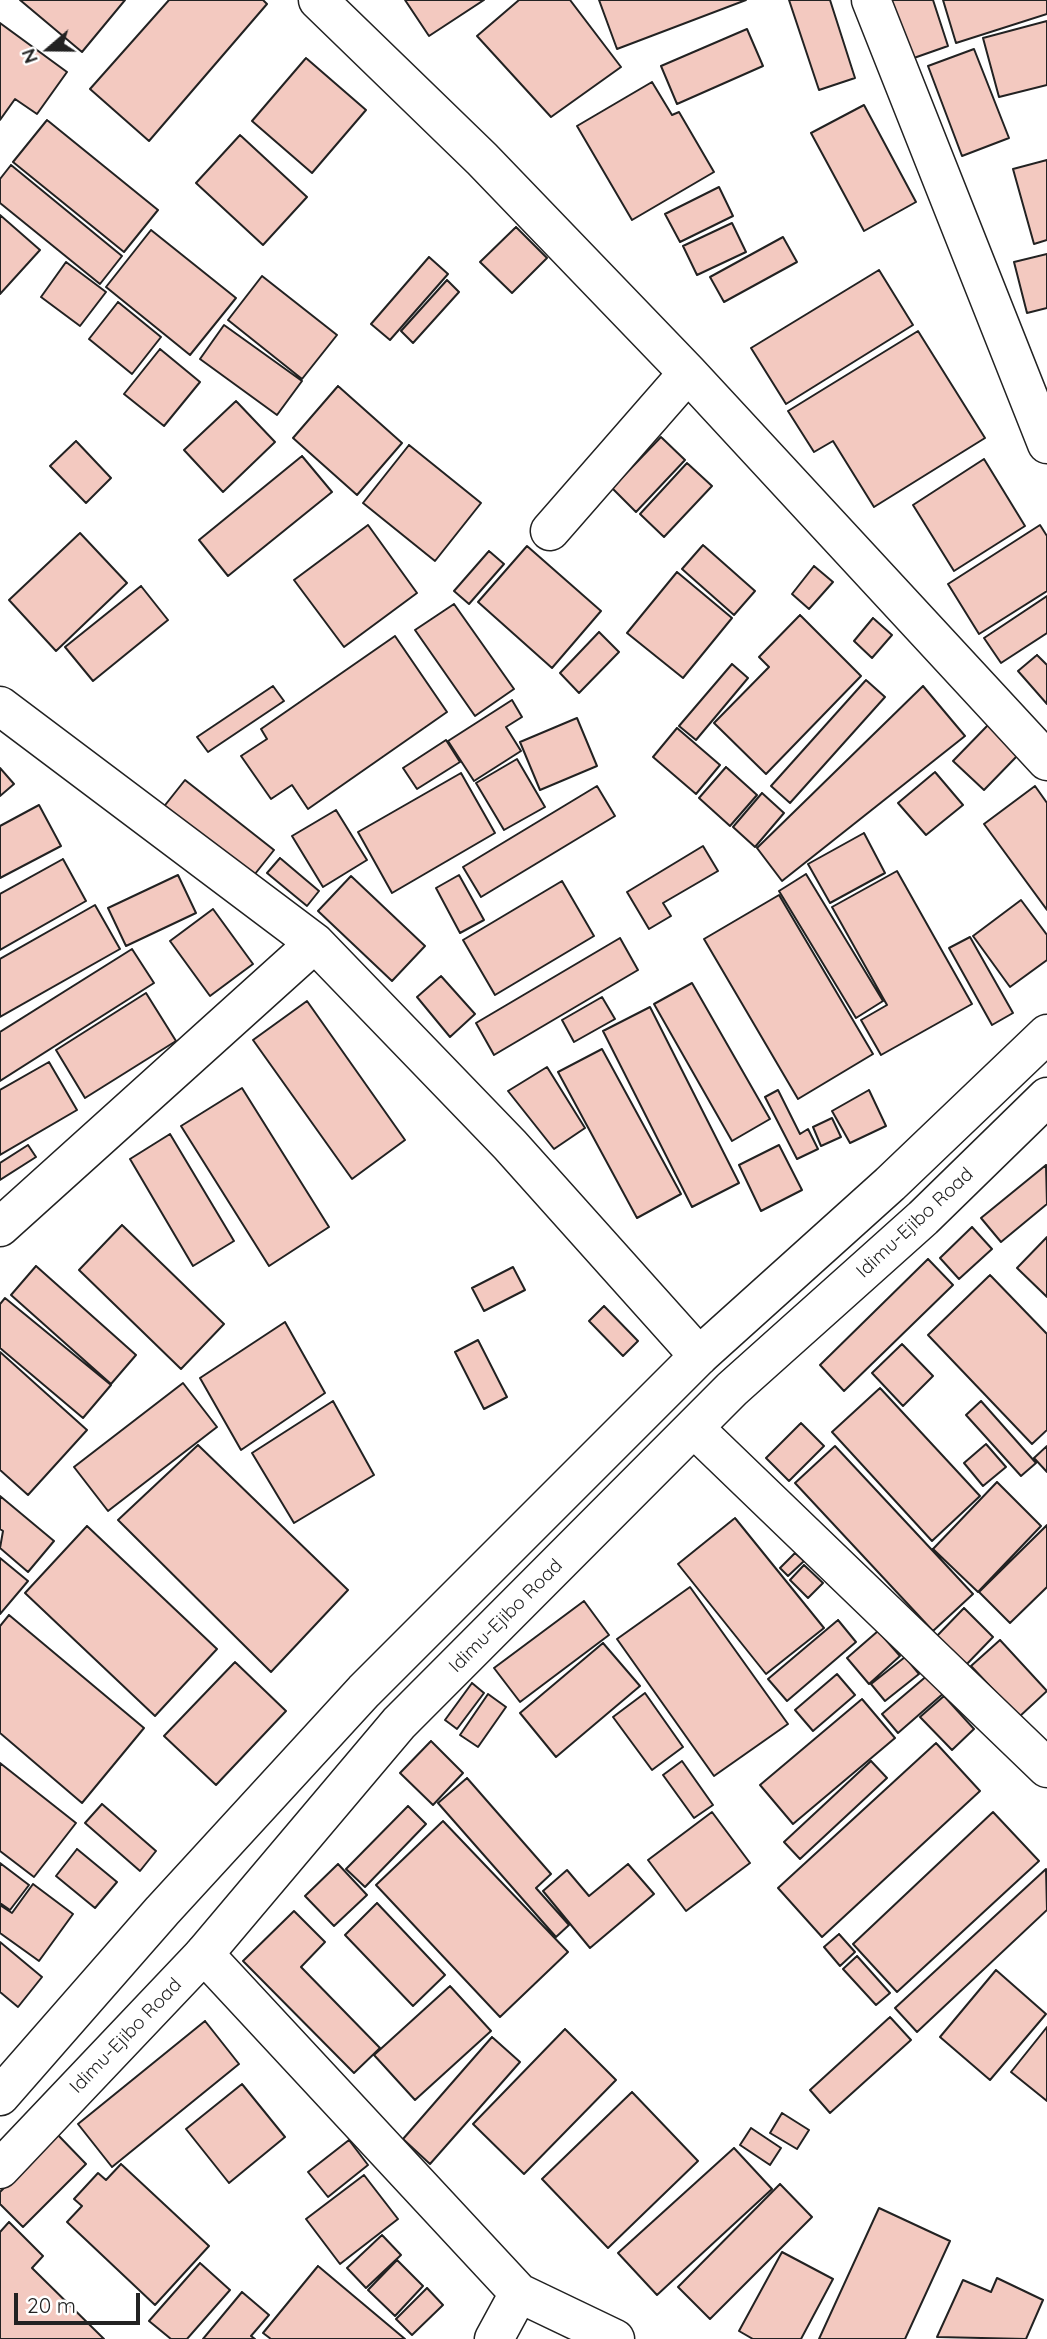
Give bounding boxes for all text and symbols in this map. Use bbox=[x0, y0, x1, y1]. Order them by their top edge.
north arrow bbox=[14, 14, 84, 84]
text: N bbox=[16, 46, 43, 67]
street label: Idimu-Ejibo Road bbox=[852, 1163, 978, 1283]
street label: Idimu-Ejibo Road bbox=[444, 1554, 568, 1678]
street label: Idimu-Ejibo Road bbox=[65, 1974, 187, 2098]
scale bar bbox=[18, 2280, 144, 2324]
text: 20 m bbox=[27, 2292, 76, 2318]

